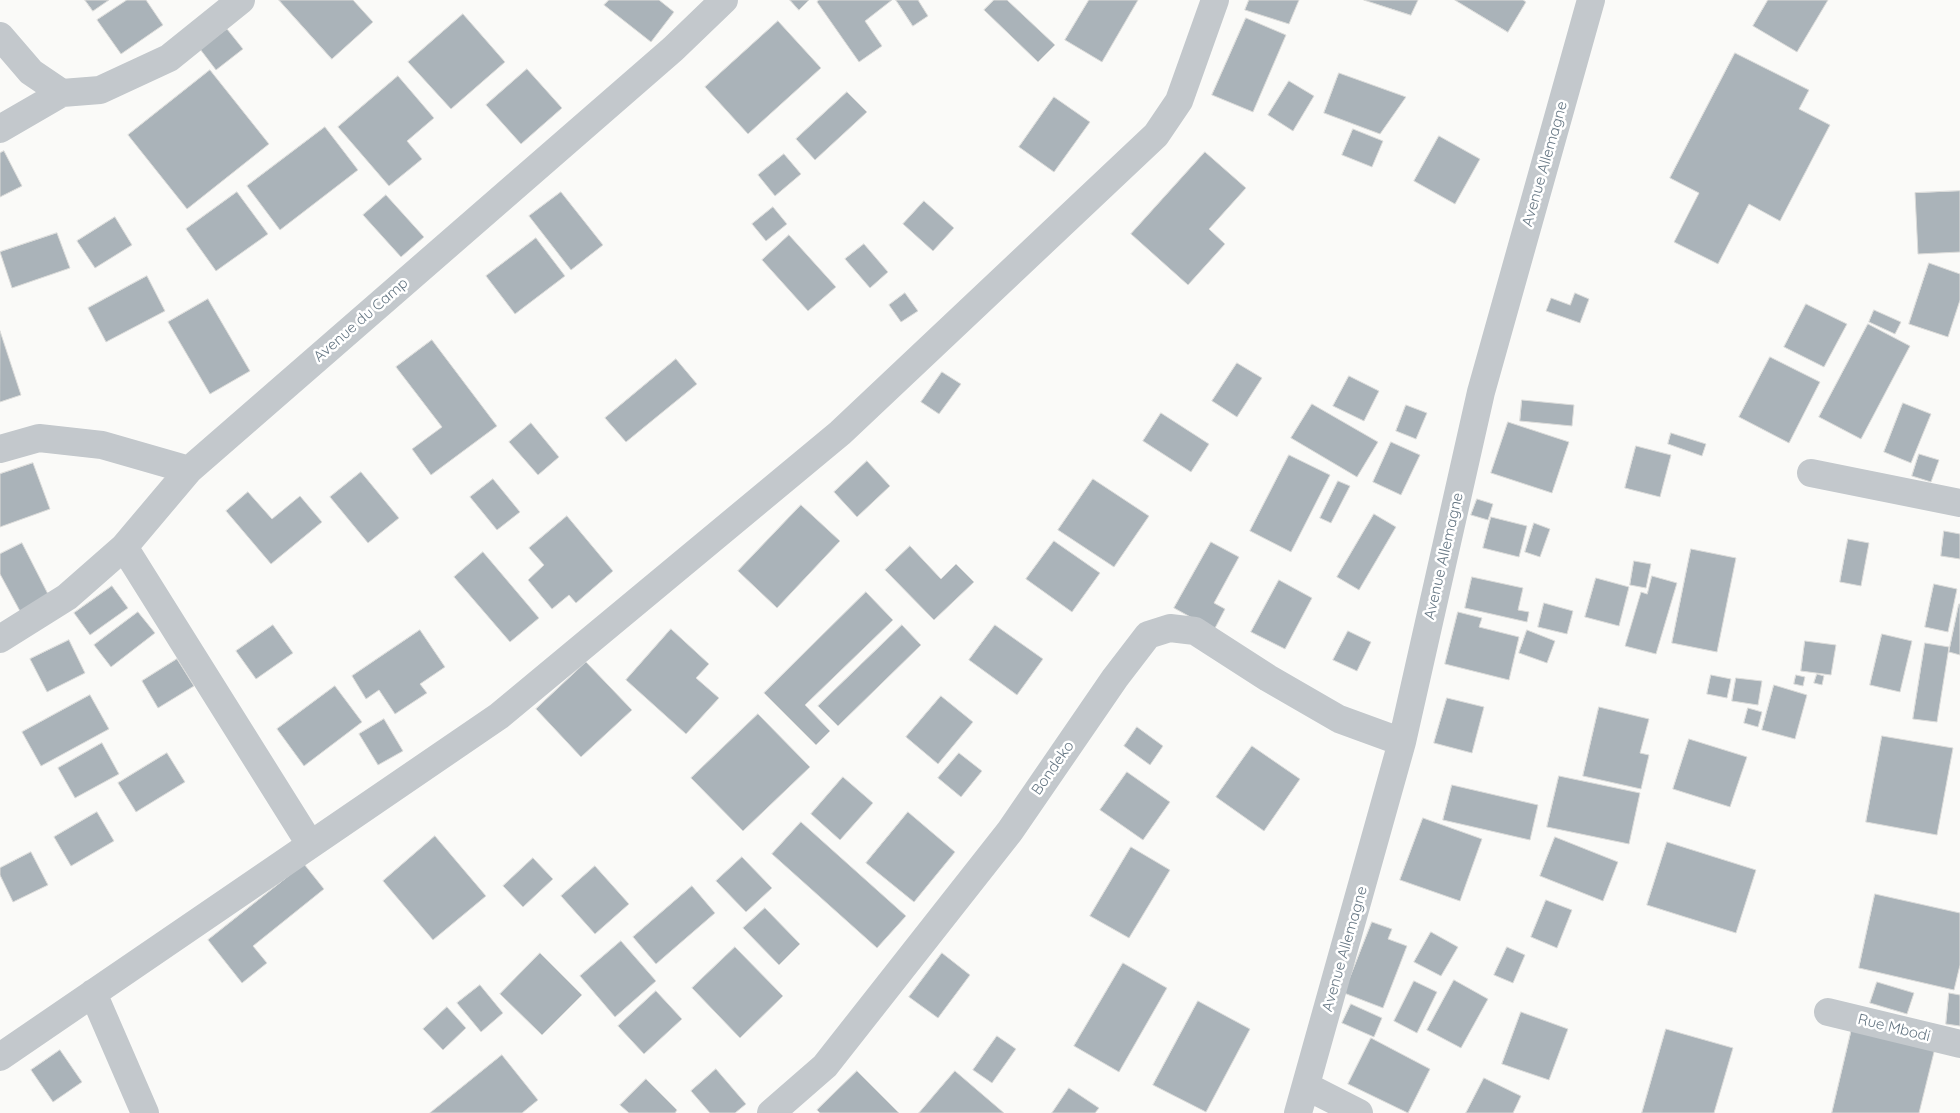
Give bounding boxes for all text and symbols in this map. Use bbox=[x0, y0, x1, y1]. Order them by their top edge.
street label: Avenue Allemagne bbox=[1518, 99, 1572, 229]
street label: Avenue du Camp bbox=[310, 274, 412, 366]
street label: Avenue Allemagne bbox=[1421, 491, 1467, 621]
street label: Bondeko bbox=[1028, 738, 1078, 798]
street label: Avenue Allemagne bbox=[1318, 884, 1372, 1014]
street label: Rue Mbodi bbox=[1856, 1010, 1932, 1046]

